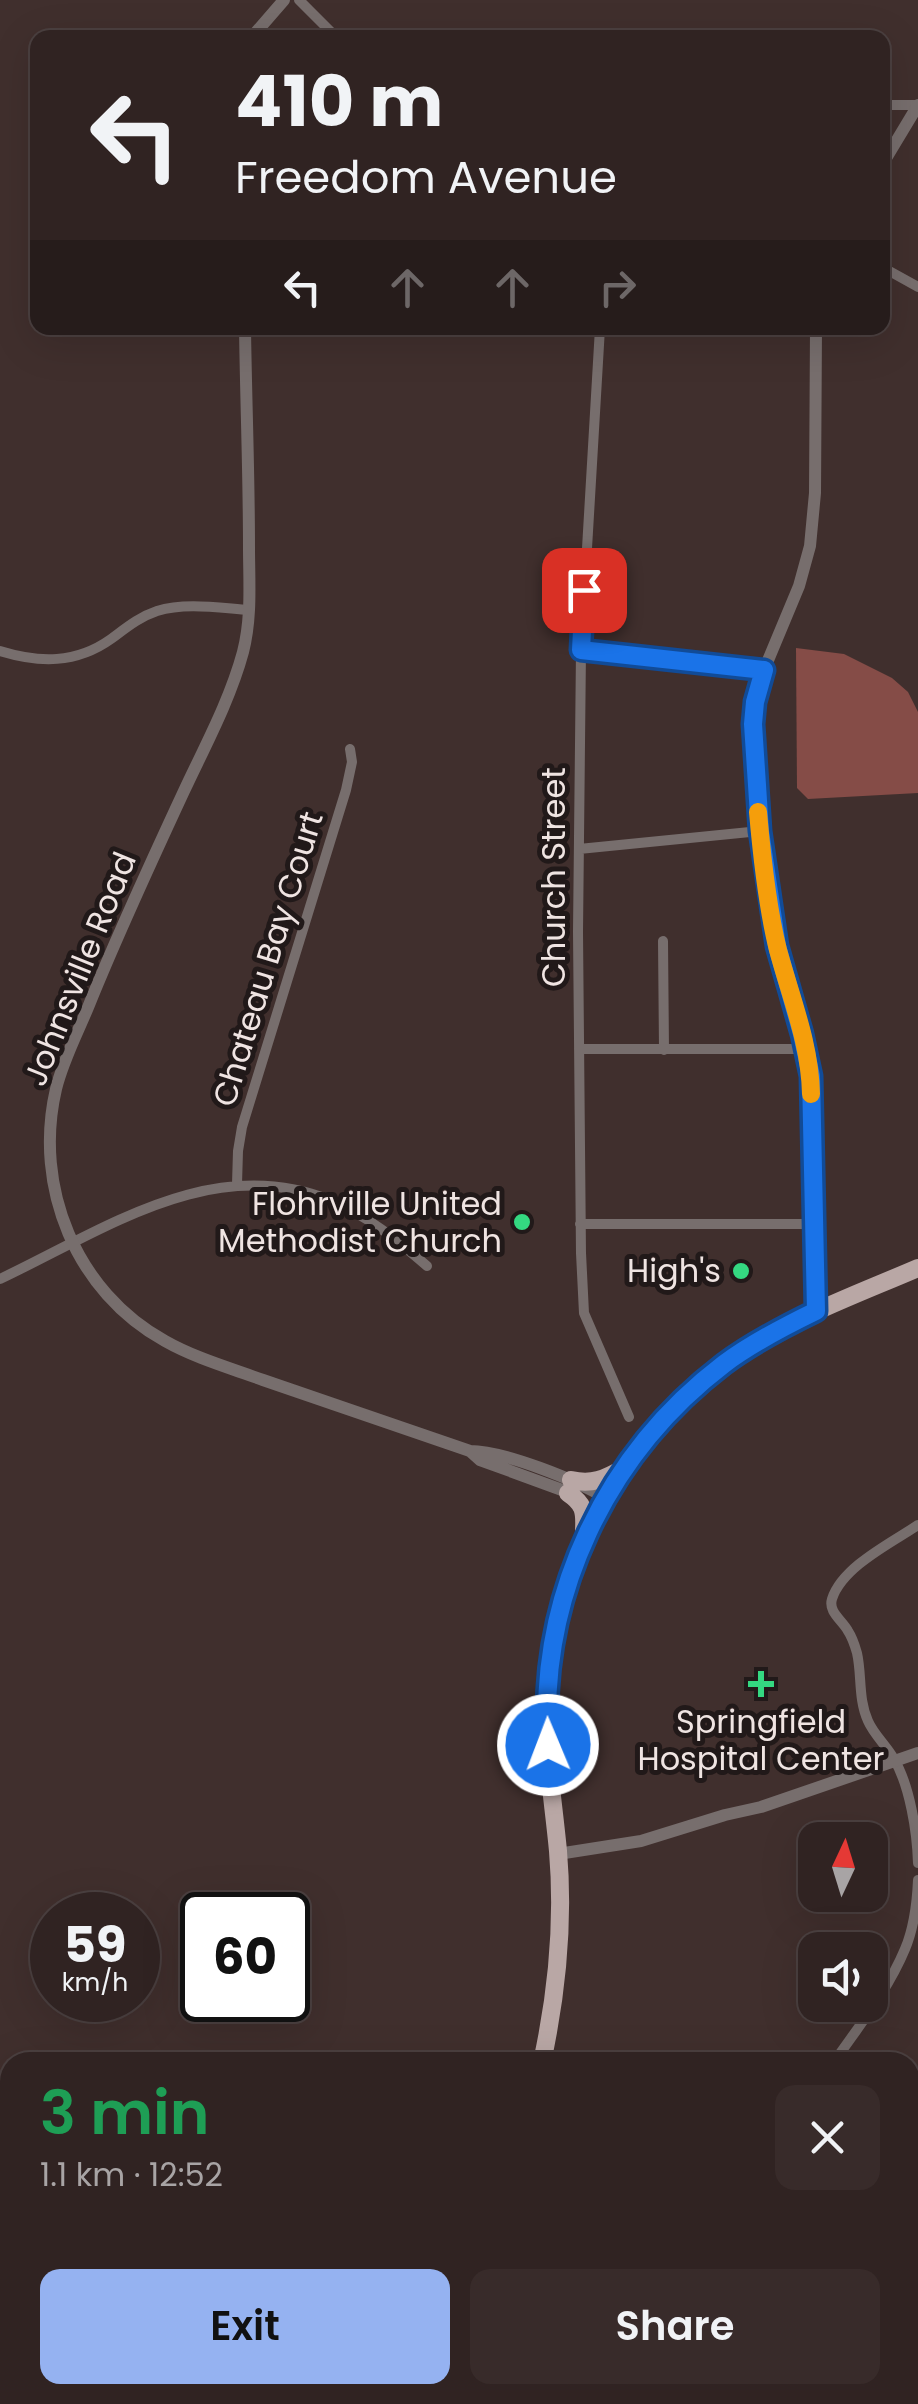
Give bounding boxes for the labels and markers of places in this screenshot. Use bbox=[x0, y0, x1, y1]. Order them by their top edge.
pin bbox=[542, 548, 627, 633]
place label: Flohrville United Methodist Church bbox=[218, 1181, 502, 1263]
marker: Flohrville United Methodist Church bbox=[511, 1211, 533, 1233]
place label: High's bbox=[627, 1248, 721, 1293]
marker: High's bbox=[730, 1260, 752, 1282]
marker: Springfield Hospital Center bbox=[748, 1671, 774, 1697]
place label: Springfield Hospital Center bbox=[638, 1699, 885, 1781]

